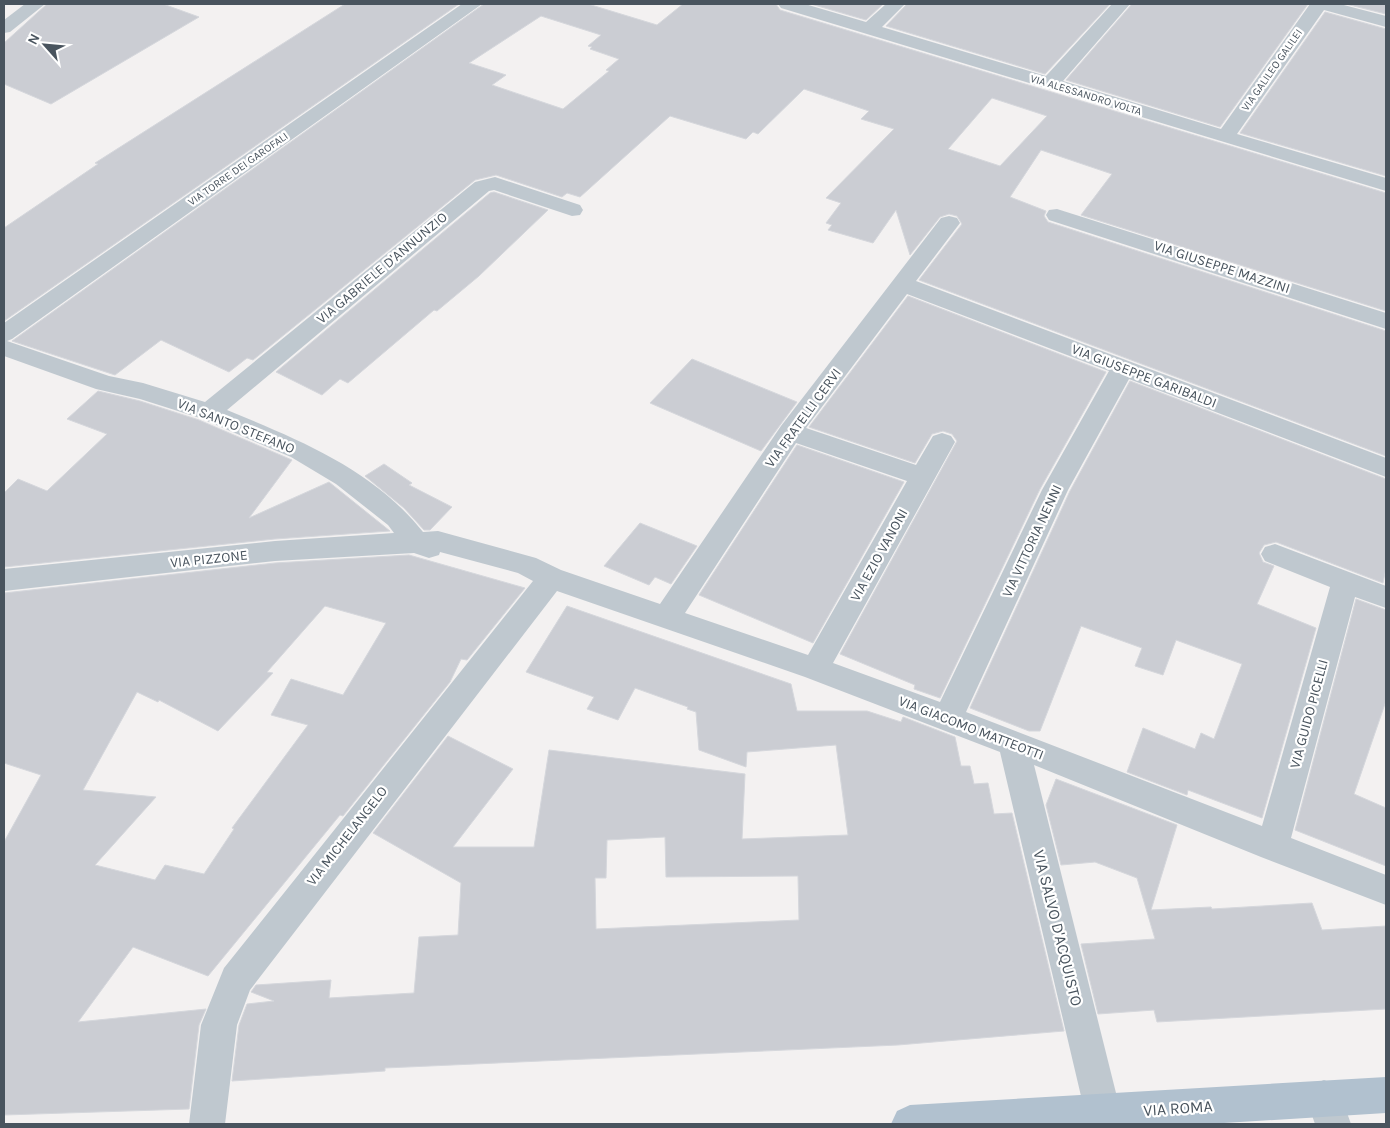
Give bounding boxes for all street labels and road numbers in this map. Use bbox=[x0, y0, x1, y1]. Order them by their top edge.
street label: VIA GALILEO GALILEI bbox=[1239, 27, 1305, 113]
street label: VIA ALESSANDRO VOLTA bbox=[1029, 72, 1144, 118]
street label: VIA TORRE DEI GAROFALI bbox=[185, 130, 291, 208]
street label: VIA GABRIELE D'ANNUNZIO bbox=[313, 208, 451, 328]
street label: VIA GIUSEPPE MAZZINI bbox=[1152, 237, 1292, 297]
street label: VIA GIUSEPPE GARIBALDI bbox=[1069, 340, 1219, 412]
street label: VIA FRATELLI CERVI bbox=[761, 365, 845, 471]
street label: VIA SANTO STEFANO bbox=[175, 395, 297, 457]
street label: VIA VITTORIA NENNI bbox=[998, 482, 1066, 600]
street label: VIA EZIO VANONI bbox=[847, 506, 911, 604]
street label: VIA PIZZONE bbox=[169, 546, 249, 572]
street label: VIA GUIDO PICELLI bbox=[1286, 658, 1332, 770]
street label: VIA GIACOMO MATTEOTTI bbox=[896, 692, 1046, 764]
street label: VIA MICHELANGELO bbox=[303, 783, 391, 889]
street label: VIA SALVO D'ACQUISTO bbox=[1029, 848, 1087, 1008]
street label: VIA ROMA bbox=[1143, 1096, 1213, 1120]

